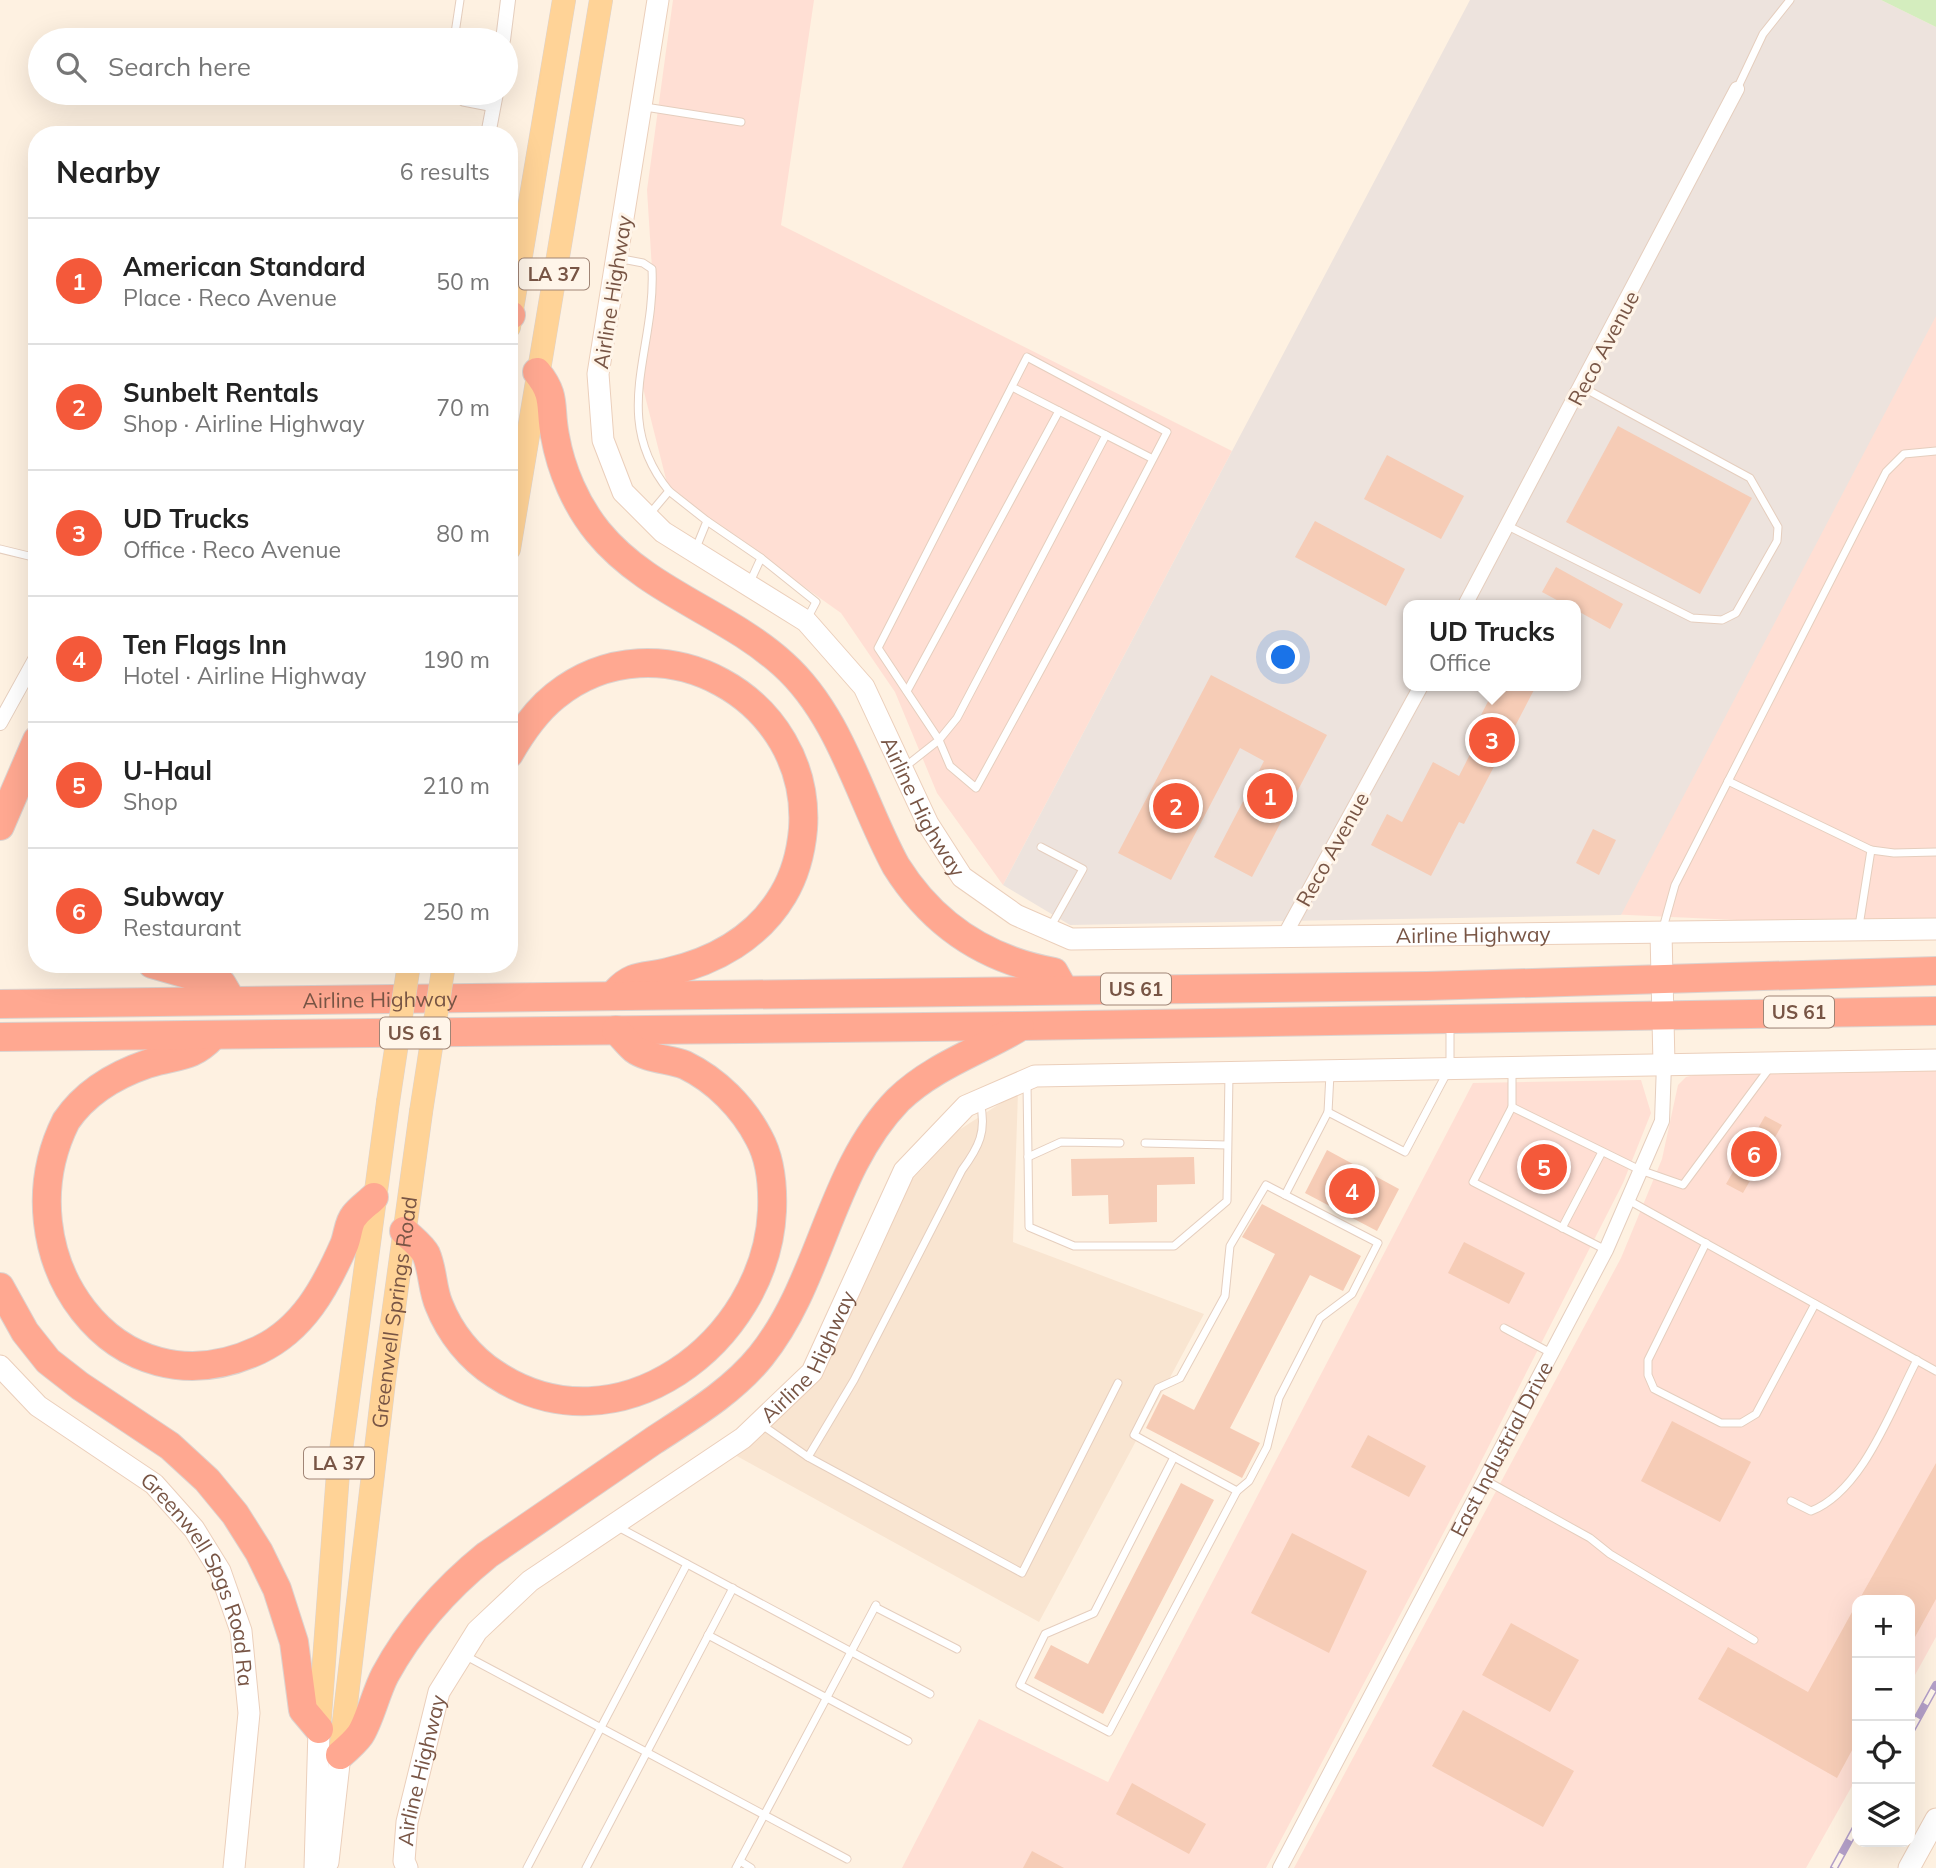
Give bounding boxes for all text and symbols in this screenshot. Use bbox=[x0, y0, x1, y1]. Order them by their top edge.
search box bbox=[28, 28, 518, 105]
icon: search bbox=[52, 48, 90, 86]
text: Search here bbox=[108, 50, 251, 83]
text: Nearby bbox=[56, 153, 160, 191]
text: 6 results bbox=[400, 157, 490, 186]
street label: Airline Highway bbox=[587, 213, 637, 371]
text: American Standard bbox=[123, 250, 366, 283]
road number: LA 37 bbox=[519, 258, 589, 290]
text: 1 bbox=[72, 267, 86, 296]
text: 50 m bbox=[436, 267, 490, 296]
text: Place · Reco Avenue bbox=[123, 283, 337, 312]
street label: Reco Avenue bbox=[1562, 286, 1644, 410]
text: Sunbelt Rentals bbox=[123, 376, 319, 409]
text: 2 bbox=[72, 393, 86, 422]
text: 70 m bbox=[436, 393, 490, 422]
text: Shop · Airline Highway bbox=[123, 409, 365, 438]
text: UD Trucks bbox=[123, 502, 249, 535]
text: 3 bbox=[72, 519, 86, 548]
text: 80 m bbox=[436, 519, 490, 548]
text: Office · Reco Avenue bbox=[123, 535, 341, 564]
popup bbox=[1403, 600, 1581, 691]
text: UD Trucks bbox=[1429, 615, 1555, 648]
text: Ten Flags Inn bbox=[123, 628, 287, 661]
your location bbox=[1266, 640, 1300, 674]
text: 4 bbox=[72, 645, 86, 674]
text: 190 m bbox=[422, 645, 490, 674]
text: Office bbox=[1429, 648, 1491, 677]
text: Hotel · Airline Highway bbox=[123, 661, 367, 690]
pin: 3 bbox=[1469, 714, 1515, 766]
street label: Airline Highway bbox=[876, 732, 971, 881]
text: U-Haul bbox=[123, 754, 212, 787]
pin: 1 bbox=[1247, 770, 1293, 822]
text: 5 bbox=[72, 771, 86, 800]
text: 210 m bbox=[422, 771, 490, 800]
pin: 2 bbox=[1153, 780, 1199, 832]
text: Shop bbox=[123, 787, 178, 816]
street label: Reco Avenue bbox=[1290, 787, 1374, 911]
text: Subway bbox=[123, 880, 224, 913]
text: 6 bbox=[72, 897, 86, 926]
text: 250 m bbox=[422, 897, 490, 926]
text: Restaurant bbox=[123, 913, 241, 942]
street label: Airline Highway bbox=[1396, 920, 1551, 948]
road number: US 61 bbox=[1101, 973, 1171, 1004]
street label: Airline Highway bbox=[302, 985, 458, 1013]
road number: US 61 bbox=[1764, 996, 1834, 1028]
road number: US 61 bbox=[380, 1018, 450, 1049]
pin: 6 bbox=[1731, 1128, 1777, 1180]
pin: 5 bbox=[1521, 1141, 1567, 1193]
pin: 4 bbox=[1329, 1165, 1375, 1217]
street label: Greenwell Springs Road bbox=[366, 1195, 422, 1430]
street label: Airline Highway bbox=[755, 1286, 860, 1428]
street label: East Industrial Drive bbox=[1444, 1357, 1558, 1541]
road number: LA 37 bbox=[304, 1448, 374, 1478]
street label: Greenwell Spgs Road Ra bbox=[136, 1466, 259, 1688]
map controls bbox=[1852, 1595, 1915, 1847]
button: + bbox=[1852, 1595, 1915, 1658]
button: − bbox=[1852, 1658, 1915, 1721]
street label: Airline Highway bbox=[392, 1692, 451, 1847]
button: locate bbox=[1852, 1721, 1915, 1784]
button: layers bbox=[1852, 1784, 1915, 1847]

